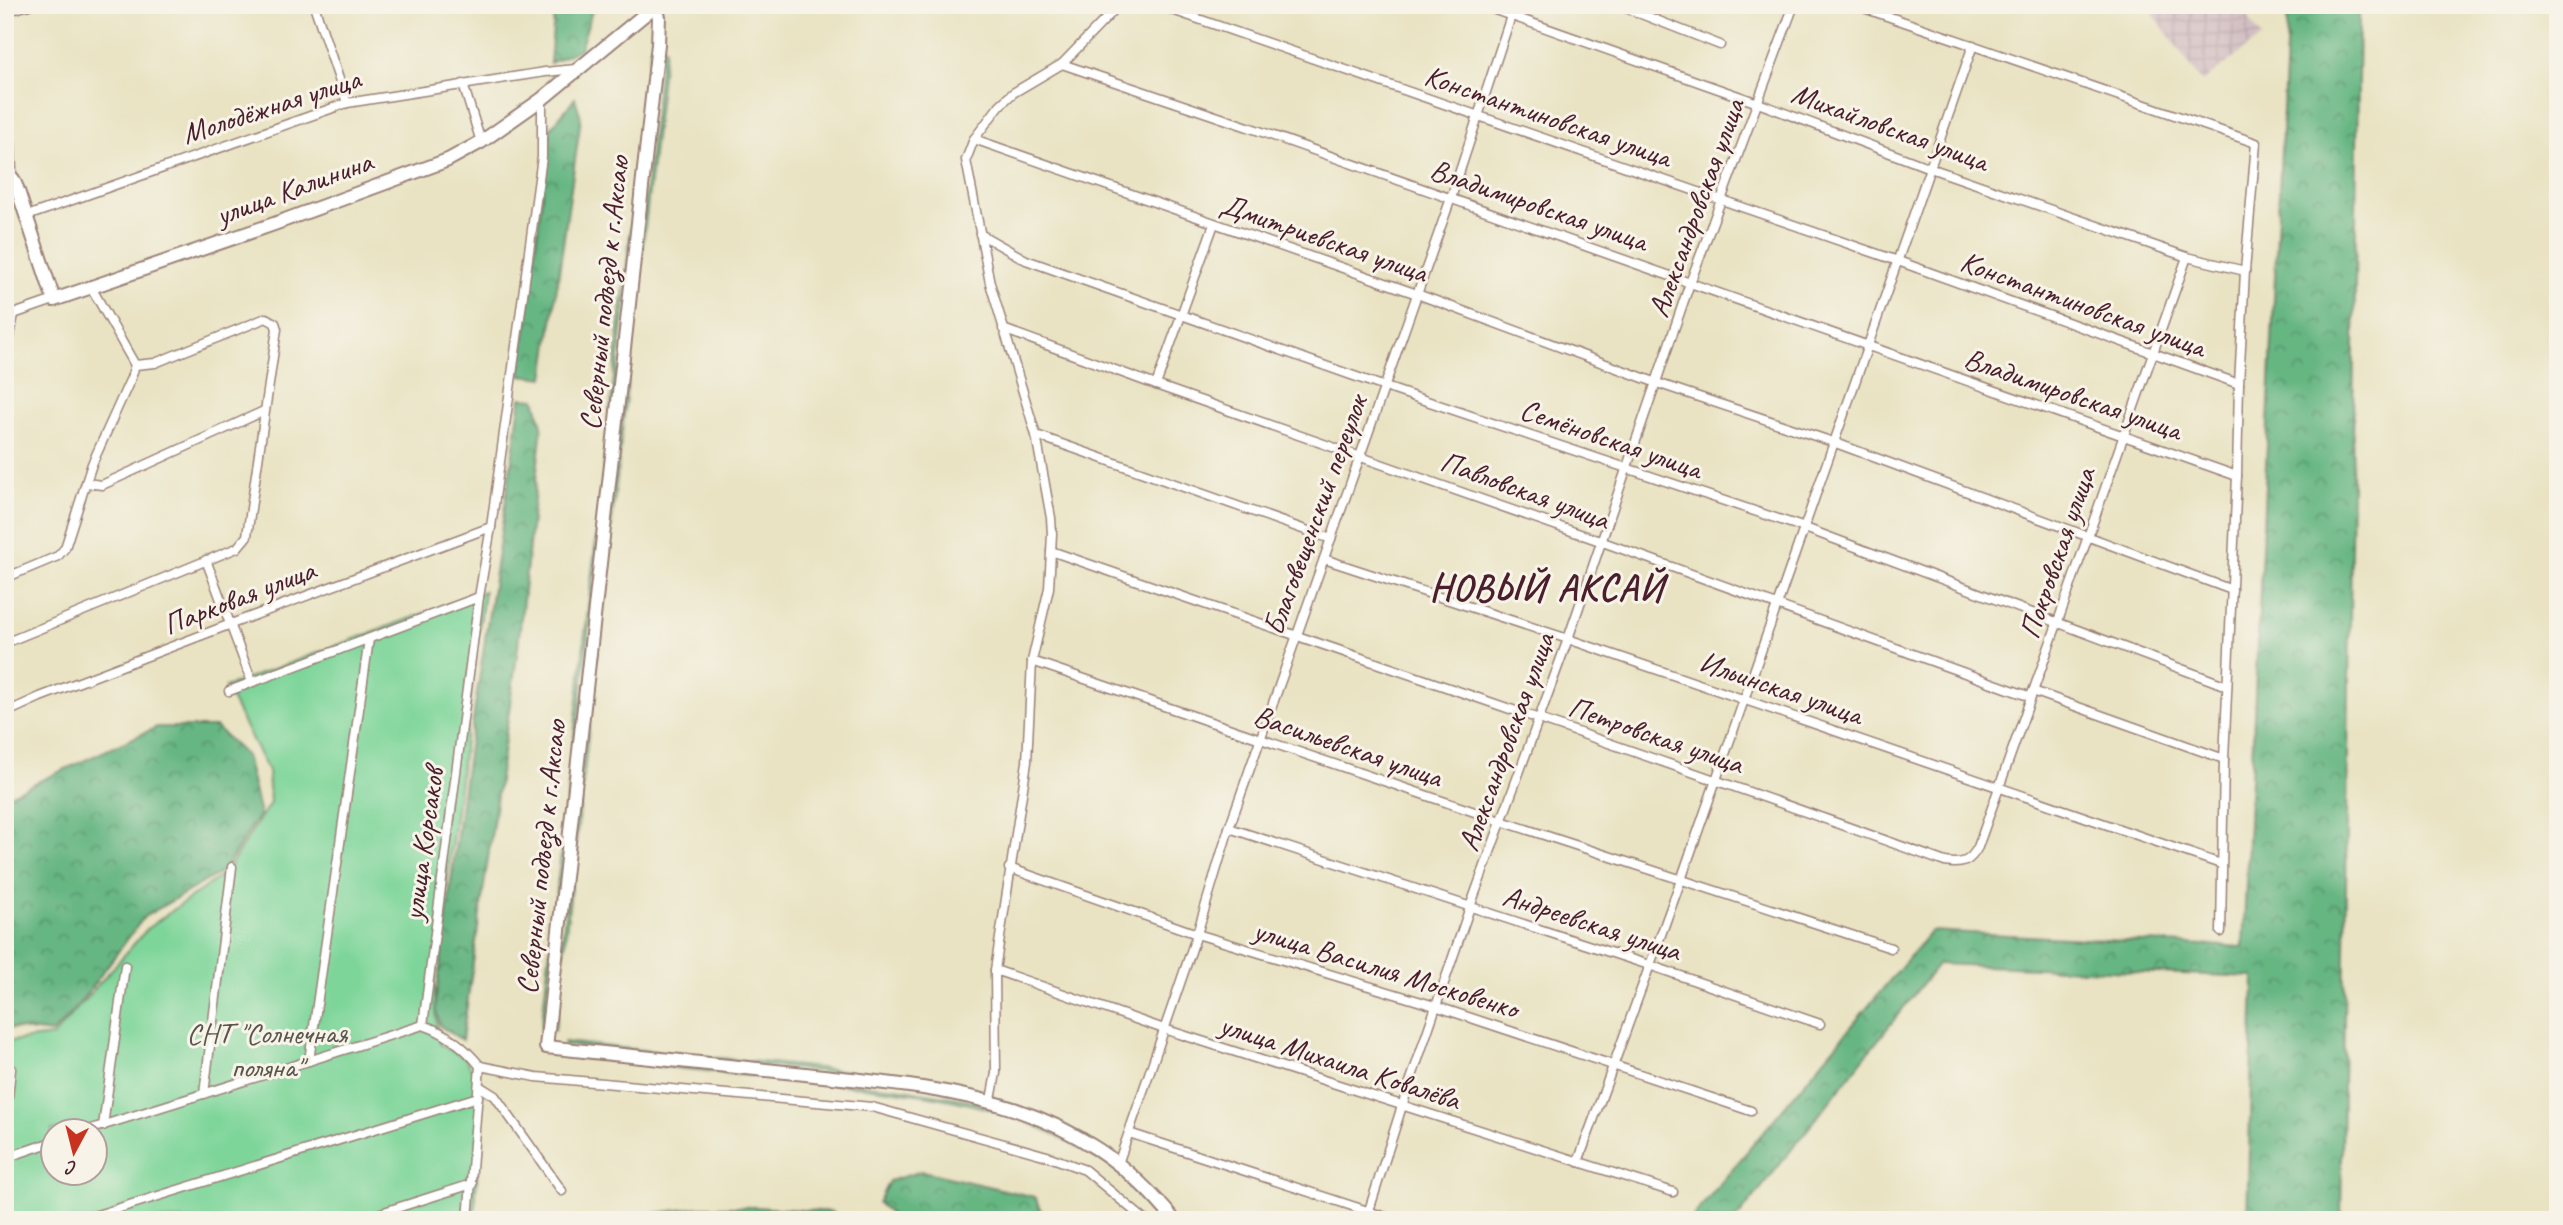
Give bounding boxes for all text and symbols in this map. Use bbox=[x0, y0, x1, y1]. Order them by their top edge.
street label: Константиновская улица bbox=[1420, 56, 1679, 177]
street label: Молодёжная улица bbox=[177, 59, 367, 153]
street label: Михайловская улица bbox=[1787, 74, 1996, 181]
street label: Александровская улица bbox=[1639, 92, 1754, 322]
street label: улица Калинина bbox=[209, 141, 379, 235]
street label: Владимировская улица bbox=[1425, 150, 1655, 261]
street label: Северный подъезд к г.Аксаю bbox=[571, 152, 638, 432]
street label: Дмитриевская улица bbox=[1216, 185, 1434, 292]
street label: Константиновская улица bbox=[1955, 242, 2213, 367]
street label: Владимировская улица bbox=[1959, 339, 2189, 450]
street label: Благовещенский переулок bbox=[1254, 387, 1377, 640]
street label: Семёновская улица bbox=[1515, 390, 1709, 489]
street label: Павловская улица bbox=[1435, 442, 1616, 539]
street label: Покровская улица bbox=[2010, 461, 2105, 643]
street label: Парковая улица bbox=[158, 550, 322, 643]
district label: НОВЫЙ АКСАЙ bbox=[1429, 564, 1669, 611]
street label: Александровская улица bbox=[1449, 626, 1564, 856]
street label: Ильинская улица bbox=[1694, 642, 1870, 735]
street label: Петровская улица bbox=[1564, 687, 1750, 783]
street label: Васильевская улица bbox=[1249, 696, 1449, 797]
street label: Северный подъезд к г.Аксаю bbox=[508, 716, 575, 996]
street label: улица Корсаков bbox=[393, 760, 453, 925]
street label: Андреевская улица bbox=[1498, 876, 1688, 970]
street label: улица Василия Московенко bbox=[1247, 910, 1526, 1028]
street label: улица Михаила Ковалёва bbox=[1213, 1005, 1467, 1119]
park label: СНТ "Солнечная поляна" bbox=[187, 1014, 349, 1086]
north arrow bbox=[38, 1116, 108, 1186]
text: С bbox=[63, 1155, 78, 1180]

